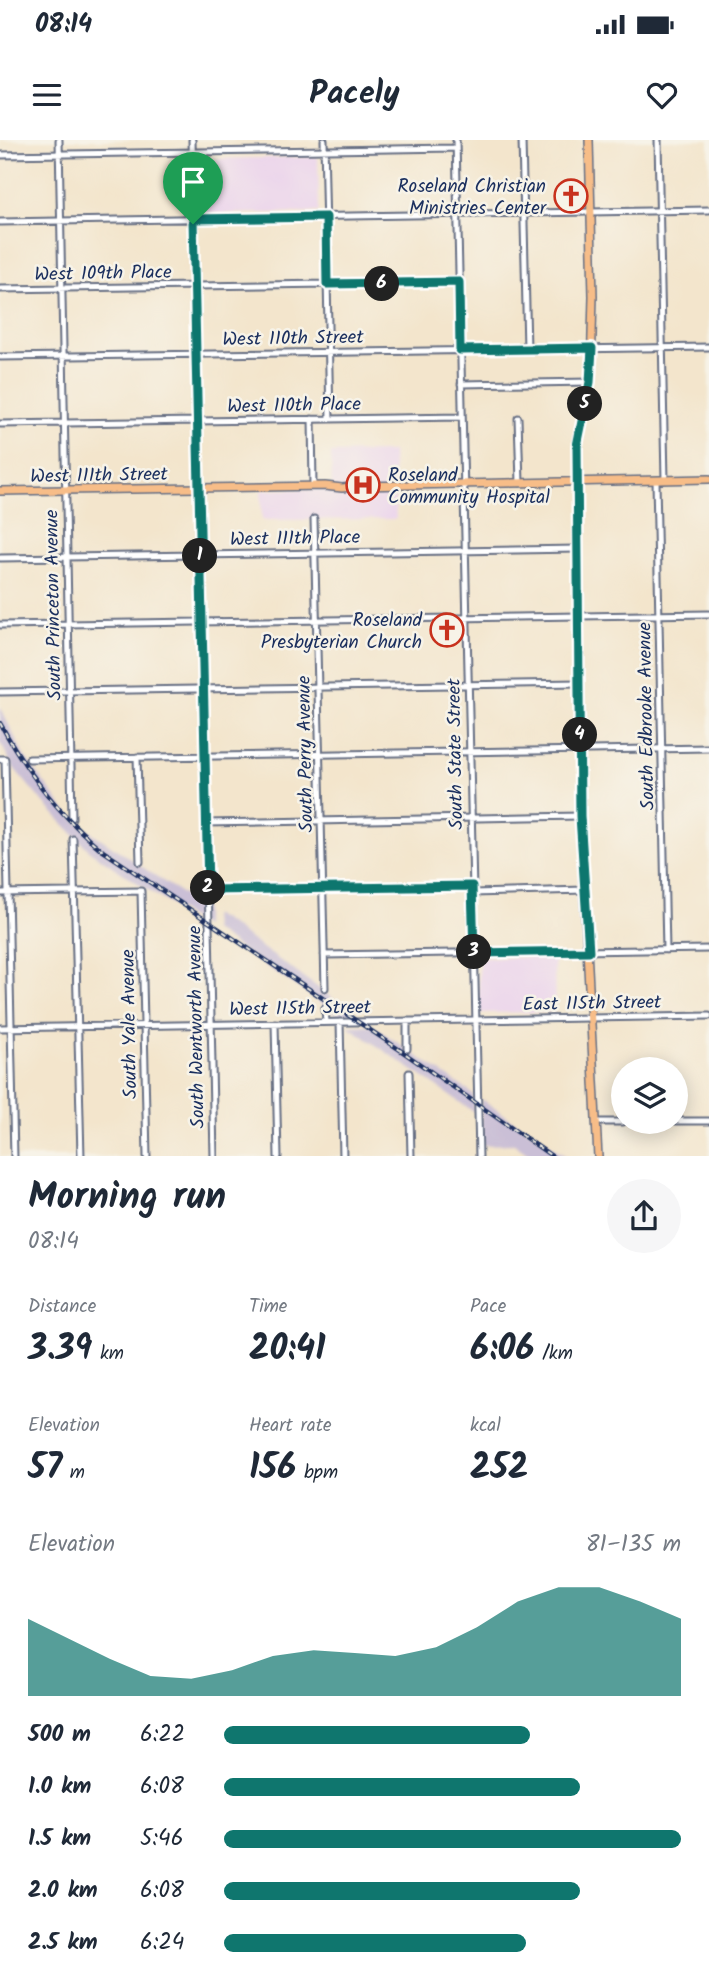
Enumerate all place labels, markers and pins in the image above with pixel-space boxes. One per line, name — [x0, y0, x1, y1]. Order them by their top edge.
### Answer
pin — [163, 152, 223, 224]
place label: Roseland Christian Ministries Center — [397, 172, 548, 224]
church icon: Roseland Christian Ministries Center — [552, 177, 590, 215]
pin: 6 — [364, 267, 400, 302]
pin: 5 — [568, 386, 602, 422]
place label: Roseland Community Hospital — [388, 461, 550, 513]
hospital icon: Roseland Community Hospital — [344, 466, 382, 504]
pin: 1 — [182, 538, 218, 574]
place label: Roseland Presbyterian Church — [261, 606, 423, 658]
church icon: Roseland Presbyterian Church — [428, 611, 466, 649]
pin: 4 — [562, 718, 598, 752]
pin: 2 — [190, 870, 226, 906]
pin: 3 — [456, 934, 491, 970]

